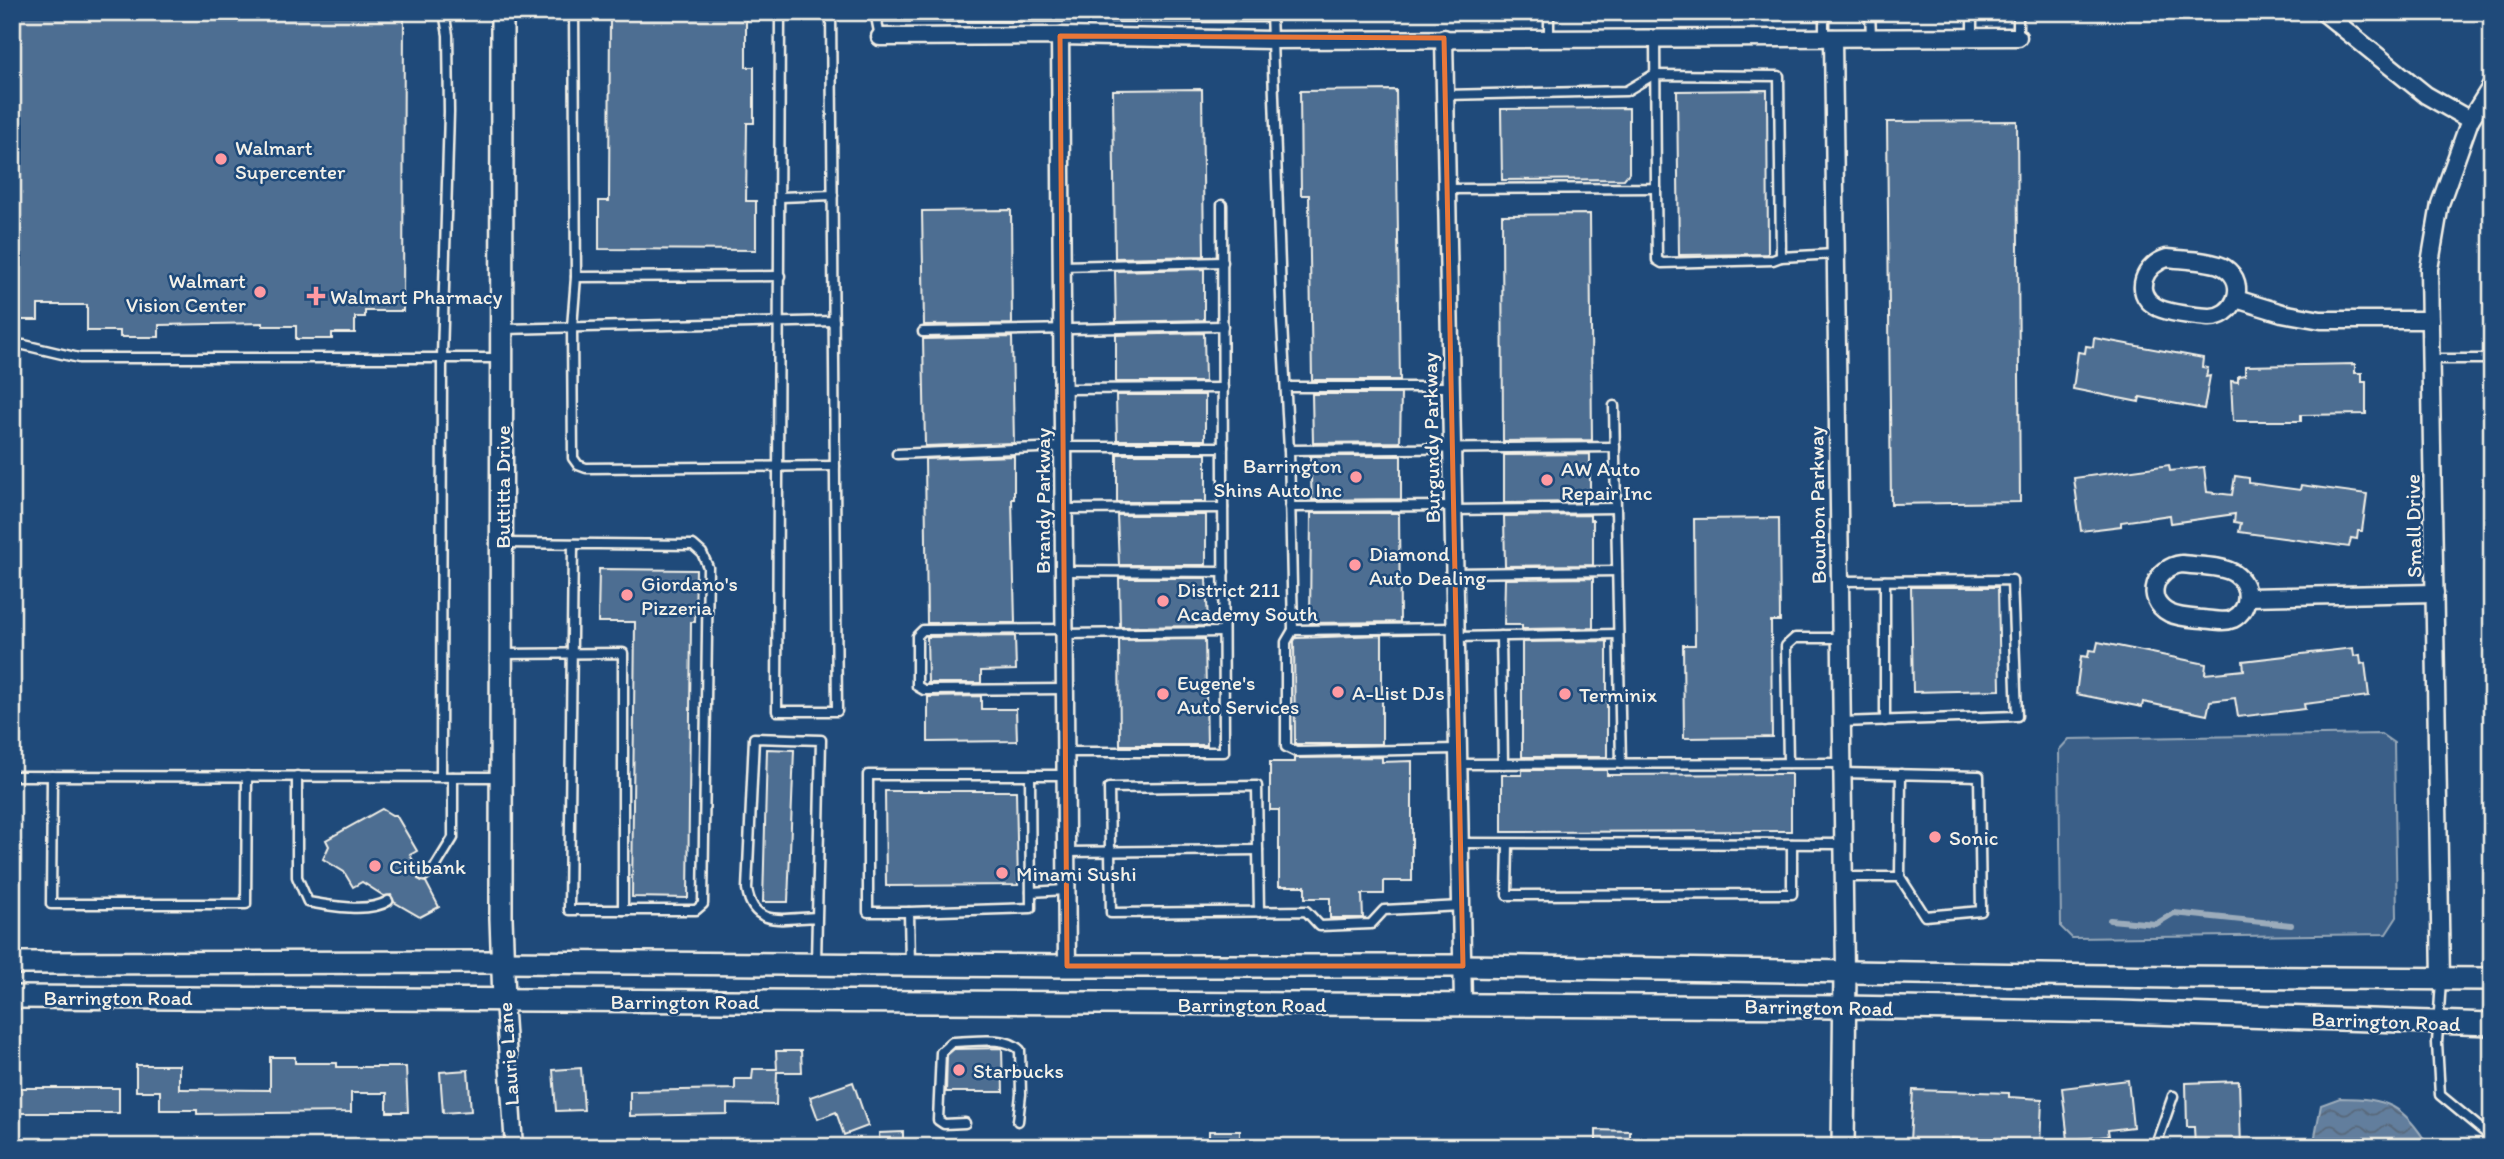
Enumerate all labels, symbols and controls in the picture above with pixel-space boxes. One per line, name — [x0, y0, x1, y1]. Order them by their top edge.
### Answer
place label: Walmart Supercenter — [235, 135, 346, 184]
marker: Walmart Supercenter — [213, 151, 229, 167]
place label: Walmart Vision Center — [126, 268, 246, 317]
marker: Walmart Vision Center — [252, 284, 268, 300]
place label: Walmart Pharmacy — [330, 284, 502, 309]
marker: Walmart Pharmacy — [308, 288, 324, 304]
street label: Burgundy Parkway — [1417, 352, 1445, 524]
street label: Buttitta Drive — [490, 425, 515, 549]
street label: Bourbon Parkway — [1803, 426, 1831, 584]
street label: Brandy Parkway — [1030, 428, 1055, 574]
place label: Barrington Shins Auto Inc — [1213, 453, 1342, 502]
place label: AW Auto Repair Inc — [1561, 456, 1653, 505]
marker: Barrington Shins Auto Inc — [1348, 469, 1364, 485]
marker: AW Auto Repair Inc — [1539, 472, 1555, 488]
street label: Small Drive — [2400, 474, 2426, 578]
place label: Diamond Auto Dealing — [1369, 541, 1486, 590]
marker: Diamond Auto Dealing — [1347, 557, 1363, 573]
place label: Giordano's Pizzeria — [641, 571, 738, 620]
place label: District 211 Academy South — [1177, 577, 1318, 626]
marker: Giordano's Pizzeria — [619, 587, 635, 603]
marker: District 211 Academy South — [1155, 593, 1171, 609]
place label: Eugene's Auto Services — [1177, 670, 1299, 719]
place label: A-List DJs — [1352, 680, 1445, 705]
place label: Terminix — [1579, 682, 1658, 707]
marker: A-List DJs — [1330, 684, 1346, 700]
marker: Eugene's Auto Services — [1155, 686, 1171, 702]
marker: Terminix — [1557, 686, 1573, 702]
place label: Sonic — [1949, 825, 1998, 850]
marker: Sonic — [1927, 829, 1943, 845]
place label: Citibank — [389, 854, 466, 879]
marker: Citibank — [367, 858, 383, 874]
place label: Minami Sushi — [1016, 861, 1137, 886]
marker: Minami Sushi — [994, 865, 1010, 881]
street label: Barrington Road — [43, 985, 193, 1010]
street label: Barrington Road — [610, 989, 760, 1014]
street label: Barrington Road — [1177, 992, 1327, 1017]
street label: Barrington Road — [1744, 993, 1894, 1021]
street label: Laurie Lane — [492, 1001, 524, 1107]
street label: Barrington Road — [2311, 1006, 2461, 1036]
place label: Starbucks — [973, 1058, 1064, 1083]
marker: Starbucks — [951, 1062, 967, 1078]

